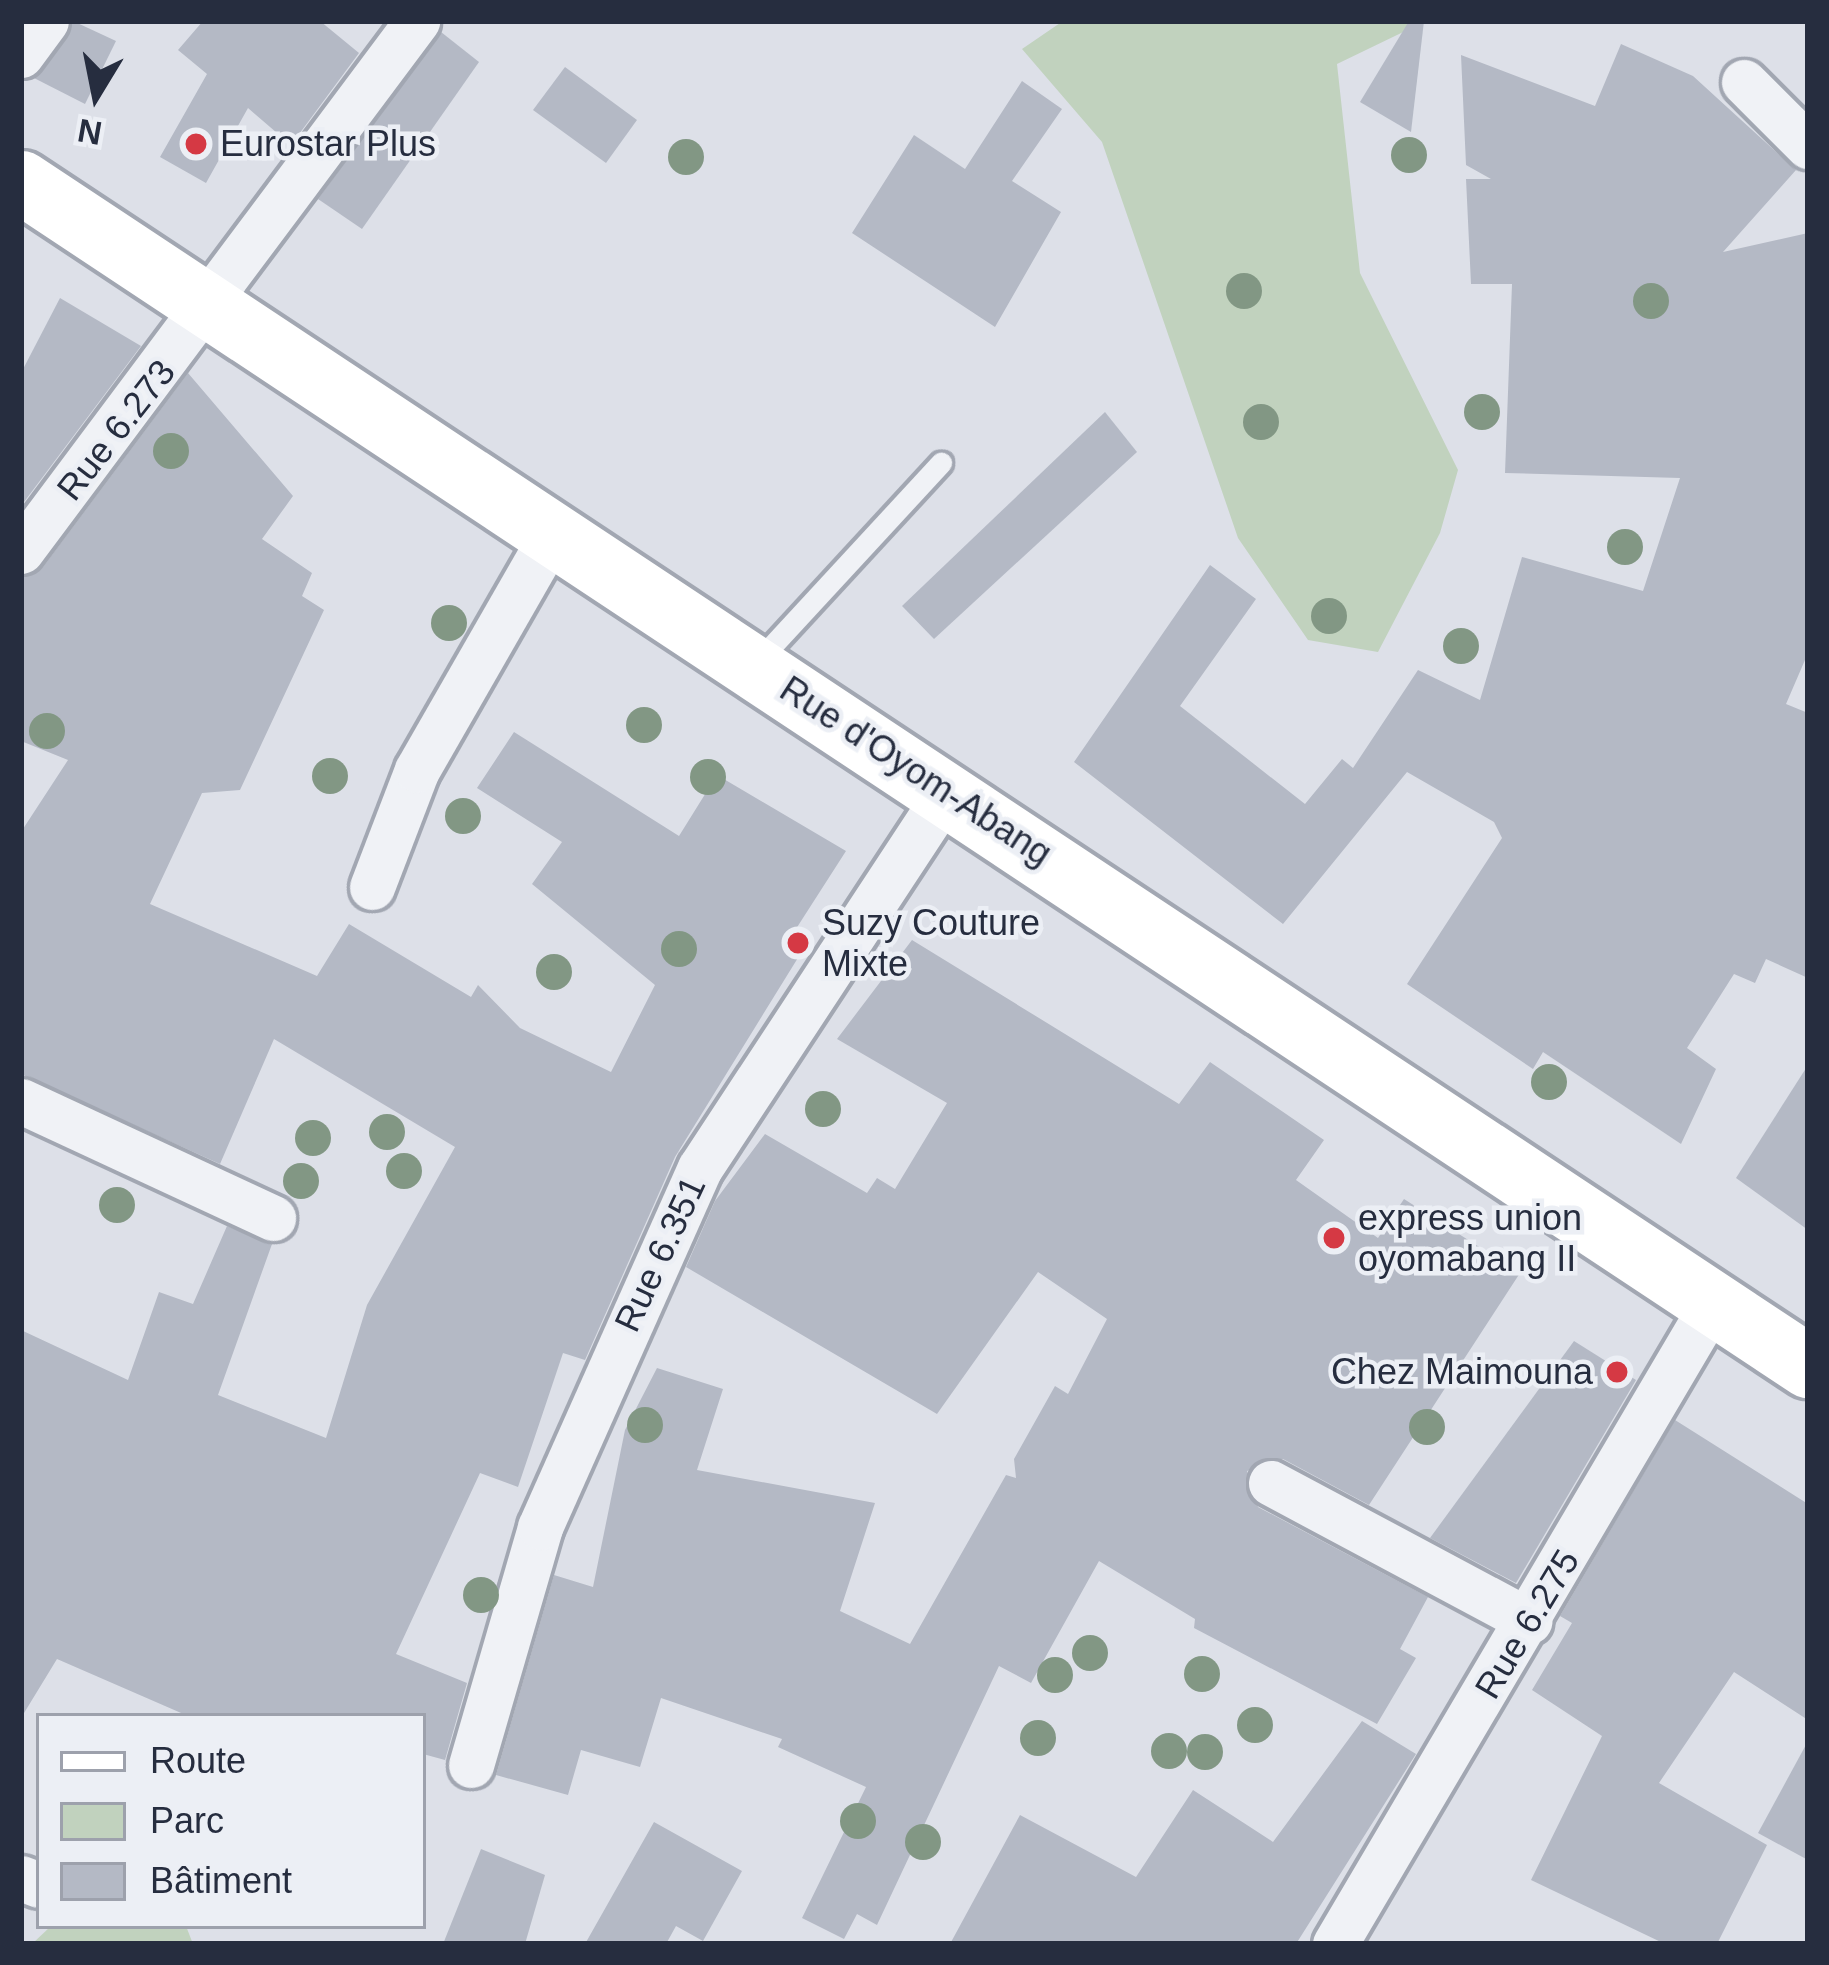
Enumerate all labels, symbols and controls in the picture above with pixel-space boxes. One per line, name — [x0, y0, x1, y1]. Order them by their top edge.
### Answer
north arrow — [36, 36, 156, 156]
text: N — [75, 112, 105, 152]
place label: Eurostar Plus — [220, 122, 436, 166]
marker: Eurostar Plus — [183, 131, 209, 157]
street label: Rue 6.273 — [48, 351, 184, 509]
street label: Rue d'Oyom-Abang — [772, 667, 1060, 875]
place label: Suzy Couture Mixte — [822, 900, 1040, 985]
marker: Suzy Couture Mixte — [785, 930, 811, 956]
street label: Rue 6.351 — [605, 1170, 715, 1338]
place label: express union oyomabang II — [1358, 1195, 1582, 1280]
marker: express union oyomabang II — [1321, 1225, 1347, 1251]
place label: Chez Maimouna — [1331, 1350, 1593, 1394]
marker: Chez Maimouna — [1604, 1359, 1630, 1385]
street label: Rue 6.275 — [1466, 1542, 1588, 1706]
legend — [36, 1713, 426, 1929]
text: Route — [150, 1740, 246, 1781]
text: Parc — [150, 1800, 224, 1841]
text: Bâtiment — [150, 1860, 292, 1901]

